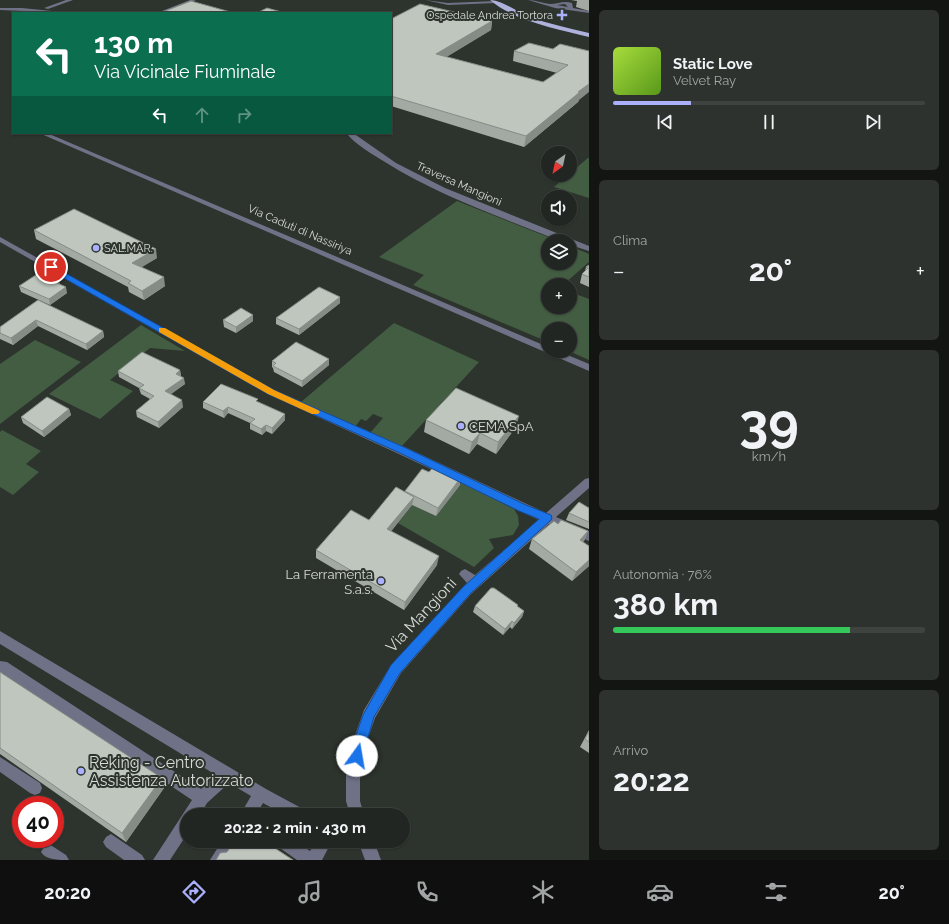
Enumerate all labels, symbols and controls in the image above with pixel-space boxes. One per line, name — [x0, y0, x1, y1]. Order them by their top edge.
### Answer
place label: Ospedale Andrea Tortora — [426, 9, 553, 22]
marker: Ospedale Andrea Tortora — [556, 9, 568, 21]
text: 130 m — [94, 27, 173, 60]
icon: left — [28, 28, 80, 80]
text: Static Love — [673, 55, 752, 73]
text: Via Vicinale Fiuminale — [94, 61, 276, 82]
text: Velvet Ray — [673, 73, 736, 88]
icon: left — [149, 104, 171, 126]
icon: ahead — [191, 104, 213, 126]
icon: right — [233, 104, 255, 126]
icon: previous — [654, 111, 676, 133]
icon: pause — [758, 111, 780, 133]
icon: next — [862, 111, 884, 133]
north arrow — [541, 146, 577, 182]
map controls — [541, 146, 577, 358]
street label: Traversa Mangioni — [414, 159, 504, 209]
button: sound — [541, 190, 577, 226]
street label: Via Caduti di Nassiriya — [246, 202, 354, 258]
text: Clima — [613, 233, 647, 248]
button: layers — [541, 234, 577, 270]
place label: SAL.MAR. — [104, 242, 153, 255]
marker: SAL.MAR. — [91, 243, 101, 253]
pin — [34, 250, 68, 284]
text: 20° — [749, 253, 792, 288]
icon: arrive — [40, 256, 62, 278]
text: − — [613, 258, 625, 284]
text: + — [916, 258, 925, 284]
button: + — [541, 278, 577, 314]
button: − — [541, 322, 577, 358]
text: 39 — [739, 392, 799, 453]
place label: CEMA SpA — [469, 419, 534, 434]
marker: CEMA SpA — [456, 421, 466, 431]
text: km/h — [752, 449, 786, 464]
place label: La Ferramenta S.a.s. — [285, 567, 373, 597]
text: Autonomia · 76% — [613, 567, 712, 582]
street label: Via Mangioni — [382, 574, 460, 656]
marker: La Ferramenta S.a.s. — [376, 576, 386, 586]
text: 380 km — [613, 587, 718, 622]
position arrow — [336, 735, 378, 777]
text: Arrivo — [613, 743, 648, 758]
place label: Reking - Centro Assistenza Autorizzato — [89, 753, 254, 790]
text: 20:22 — [613, 763, 690, 798]
marker: Reking - Centro Assistenza Autorizzato — [76, 766, 86, 776]
speed limit sign: 40 — [12, 796, 64, 848]
text: 20:22 · 2 min · 430 m — [224, 819, 366, 837]
icon: directions — [180, 878, 208, 906]
icon: music — [296, 878, 324, 906]
icon: phone — [413, 878, 441, 906]
icon: climate — [529, 878, 557, 906]
icon: car — [646, 878, 674, 906]
icon: filters — [762, 878, 790, 906]
text: 20:20 — [44, 882, 91, 903]
text: 20° — [879, 882, 905, 903]

